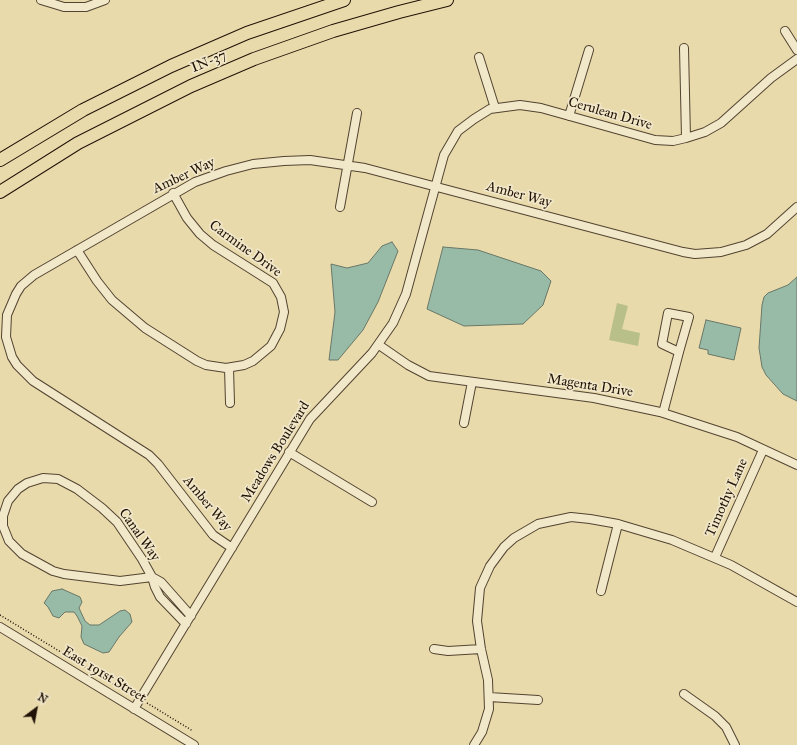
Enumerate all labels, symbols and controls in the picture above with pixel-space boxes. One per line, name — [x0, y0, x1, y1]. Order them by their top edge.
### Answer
street label: IN-37 — [189, 47, 229, 77]
street label: Cerulean Drive — [566, 94, 654, 134]
street label: Amber Way — [150, 154, 218, 198]
street label: Amber Way — [485, 178, 553, 212]
street label: Carmine Drive — [206, 217, 284, 281]
street label: Magenta Drive — [546, 371, 634, 401]
street label: Meadows Boulevard — [238, 399, 314, 505]
street label: Timothy Lane — [702, 456, 752, 540]
street label: Amber Way — [179, 473, 235, 535]
street label: Canal Way — [115, 505, 163, 565]
street label: East 191st Street — [59, 643, 149, 707]
north arrow — [16, 689, 56, 729]
text: N — [35, 690, 50, 706]

